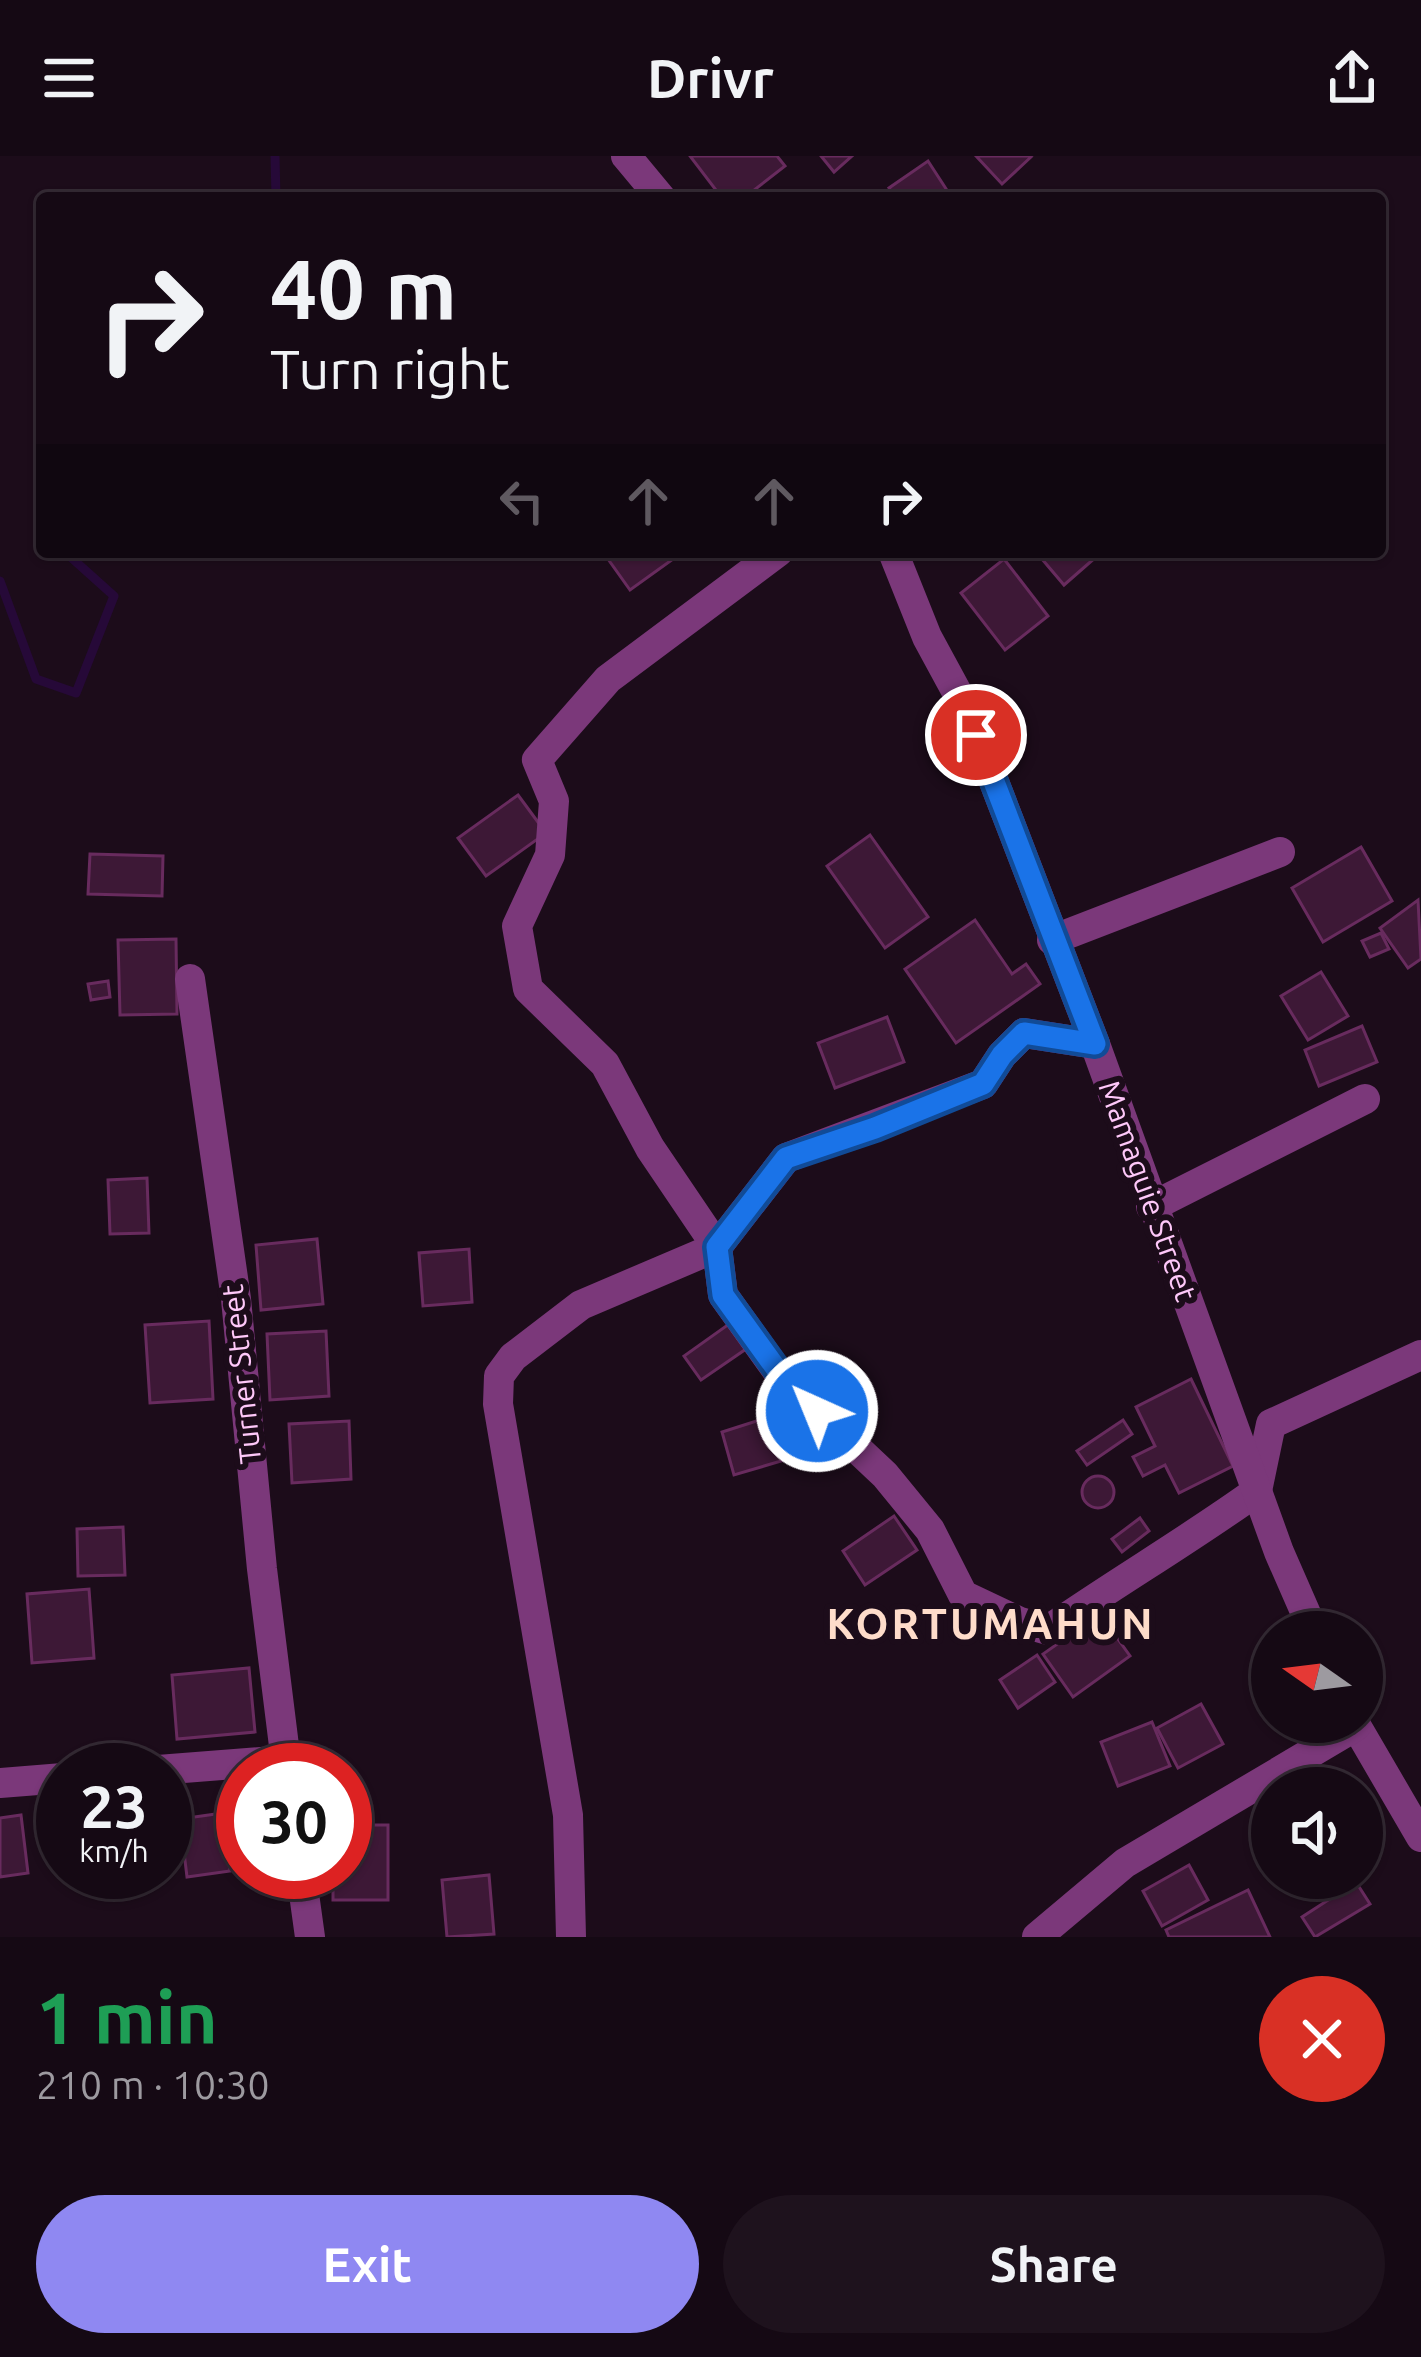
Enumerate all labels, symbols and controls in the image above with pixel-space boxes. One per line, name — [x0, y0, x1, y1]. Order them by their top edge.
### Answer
icon: menu — [36, 45, 102, 111]
icon: share — [1319, 45, 1385, 111]
text: Drivr — [647, 48, 774, 108]
icon: right — [72, 240, 228, 396]
text: 40 m — [270, 241, 457, 335]
text: Turn right — [270, 339, 510, 399]
icon: left — [489, 468, 555, 534]
icon: ahead — [615, 468, 681, 534]
icon: ahead — [741, 468, 807, 534]
icon: right — [867, 468, 933, 534]
pin — [925, 684, 1027, 786]
icon: arrive — [943, 702, 1009, 768]
street label: Mamaguie Street — [1092, 1076, 1204, 1306]
street label: Turner Street — [215, 1283, 267, 1465]
position arrow — [754, 1348, 880, 1474]
district label: KORTUMAHUN — [827, 1600, 1155, 1647]
north arrow — [1251, 1611, 1383, 1743]
map controls — [1251, 1611, 1383, 1899]
speed limit sign: 30 — [216, 1743, 372, 1899]
button: sound — [1251, 1767, 1383, 1899]
text: 23 — [80, 1772, 148, 1839]
text: km/h — [79, 1834, 149, 1868]
button: close — [1259, 1976, 1385, 2102]
text: 1 min — [36, 1977, 218, 2058]
text: 210 m · 10:30 — [36, 2063, 270, 2106]
button: Exit — [36, 2195, 699, 2333]
button: Share — [723, 2195, 1385, 2333]

